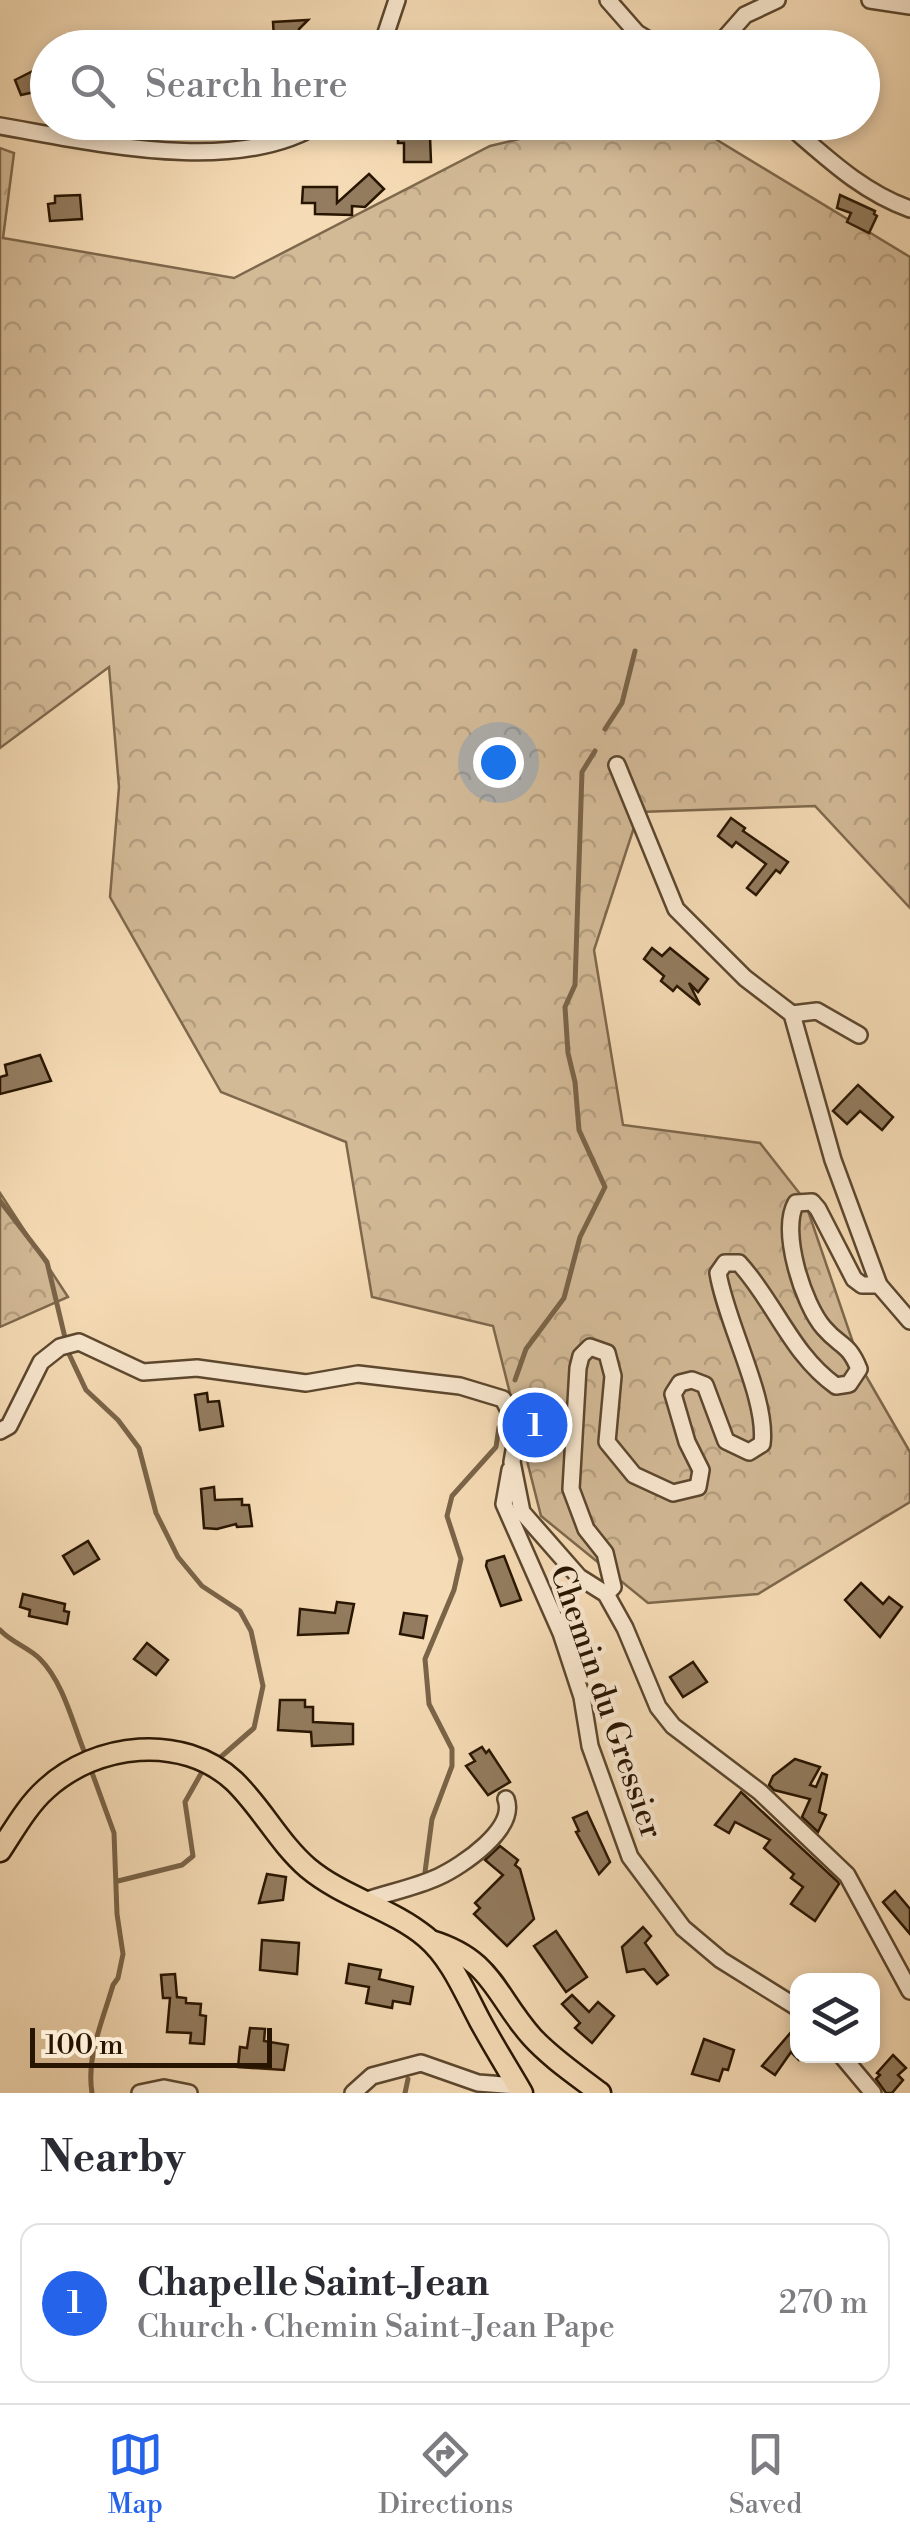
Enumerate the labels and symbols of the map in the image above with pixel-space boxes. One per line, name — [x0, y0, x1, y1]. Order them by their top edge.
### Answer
your location — [473, 737, 524, 788]
pin: 1 — [502, 1388, 568, 1462]
street label: Chemin du Gressier — [540, 1560, 672, 1844]
scale bar — [30, 2023, 272, 2068]

